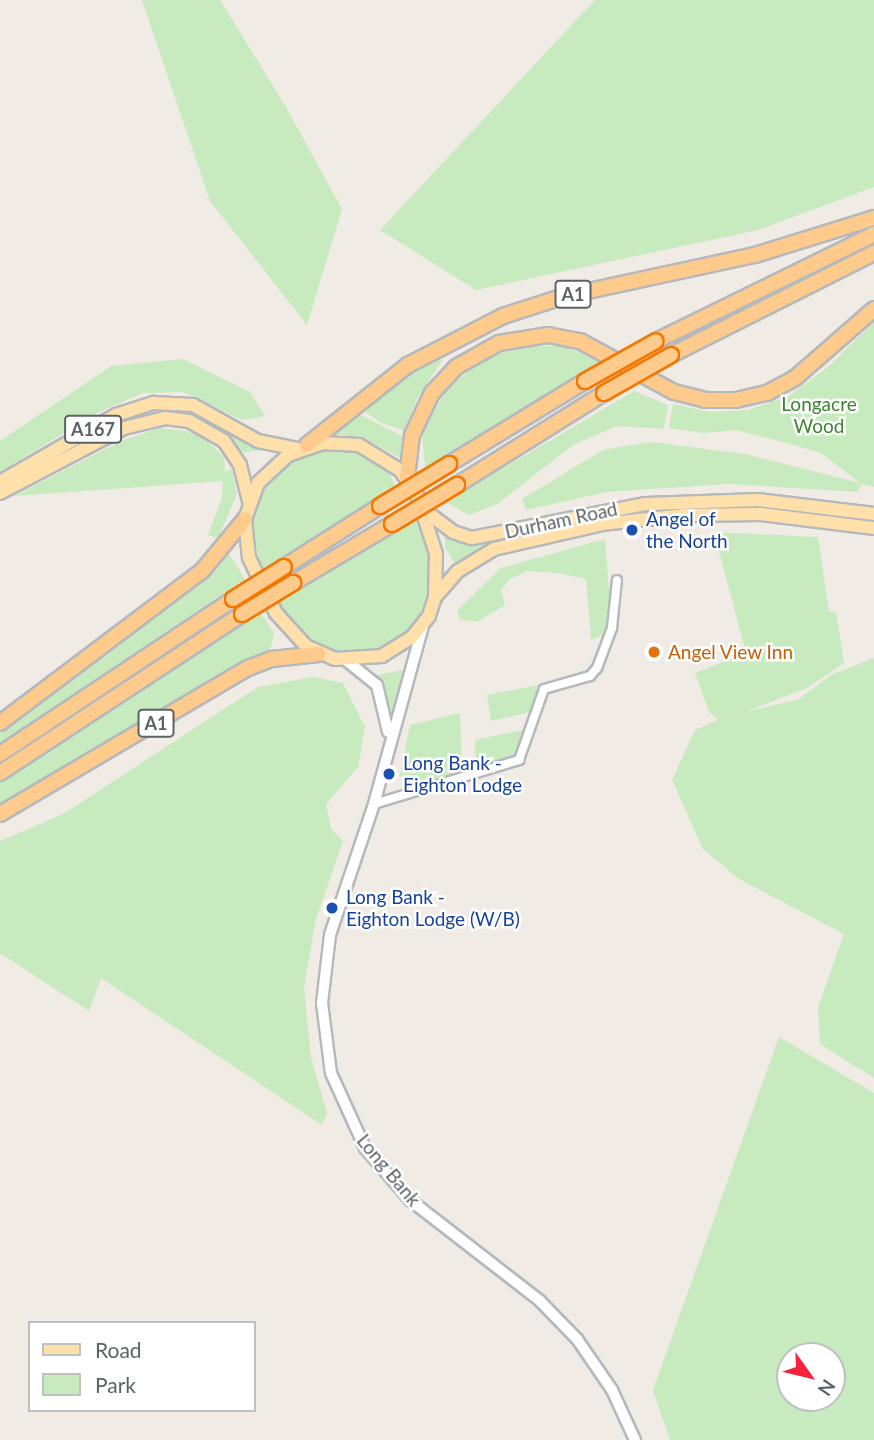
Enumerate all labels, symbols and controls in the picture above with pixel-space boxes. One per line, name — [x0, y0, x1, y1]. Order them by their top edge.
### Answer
road number: A1 — [554, 280, 592, 308]
park label: Longacre Wood — [781, 393, 857, 437]
road number: A167 — [63, 414, 123, 444]
street label: Durham Road — [503, 497, 619, 543]
place label: Angel of the North — [646, 508, 728, 552]
marker: Angel of the North — [624, 522, 640, 538]
place label: Angel View Inn — [668, 641, 794, 663]
marker: Angel View Inn — [646, 644, 662, 660]
road number: A1 — [137, 708, 175, 738]
place label: Long Bank - Eighton Lodge — [403, 752, 522, 796]
marker: Long Bank - Eighton Lodge — [381, 766, 397, 782]
place label: Long Bank - Eighton Lodge (W/B) — [346, 886, 520, 930]
marker: Long Bank - Eighton Lodge (W/B) — [324, 900, 340, 916]
street label: Long Bank — [352, 1129, 426, 1211]
legend — [28, 1321, 256, 1412]
text: Road — [95, 1337, 142, 1362]
north arrow — [776, 1342, 846, 1412]
text: Park — [95, 1372, 136, 1397]
text: N — [814, 1375, 841, 1400]

